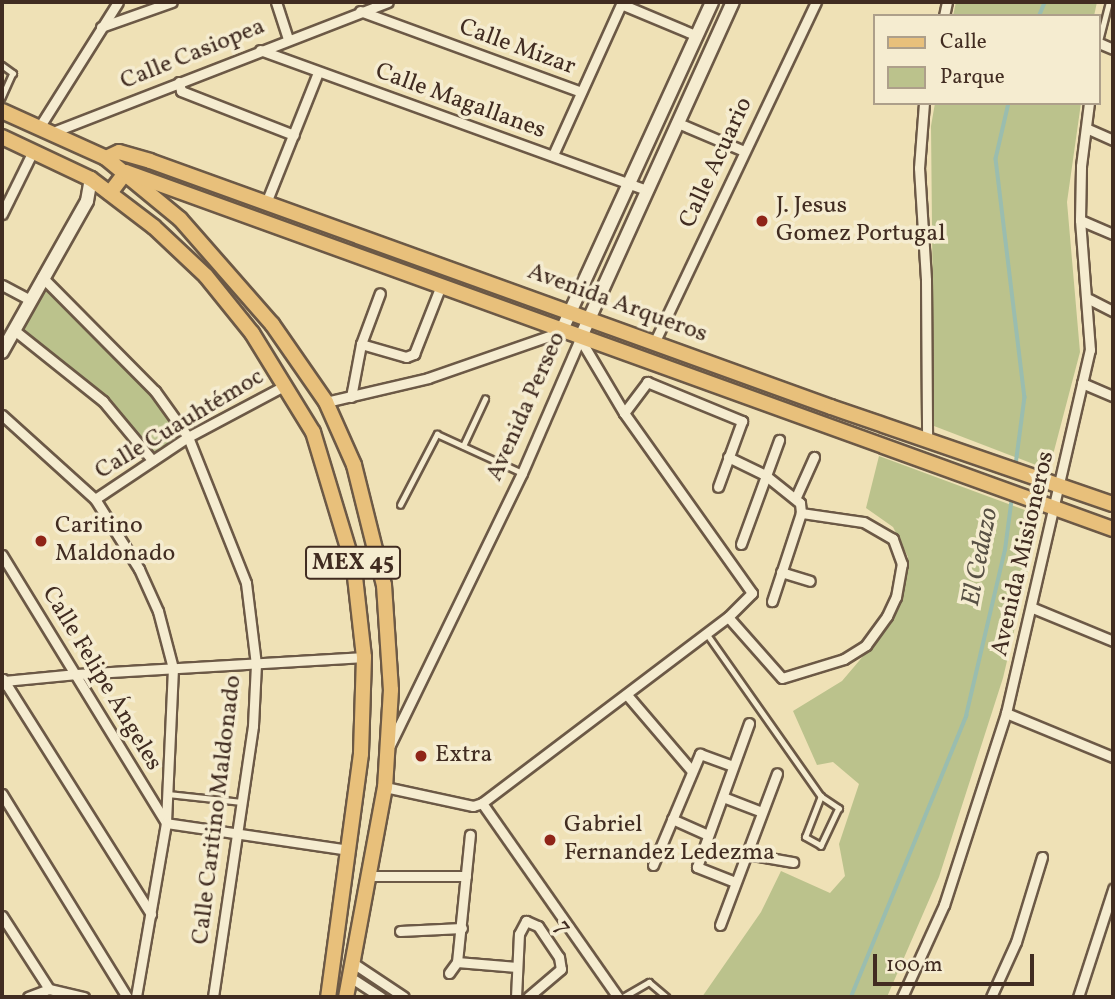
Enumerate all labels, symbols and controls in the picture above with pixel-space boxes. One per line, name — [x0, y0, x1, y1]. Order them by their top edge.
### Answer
street label: Calle Casiopea — [117, 13, 269, 97]
street label: Calle Mizar — [455, 14, 579, 82]
legend — [874, 14, 1101, 105]
text: Calle — [940, 28, 987, 57]
street label: Calle Magallanes — [371, 58, 549, 146]
text: Parque — [940, 63, 1005, 92]
street label: Calle Acuario — [674, 93, 760, 233]
place label: J. Jesus Gomez Portugal — [776, 193, 945, 249]
marker: J. Jesus Gomez Portugal — [754, 213, 770, 229]
street label: Avenida Arqueros — [523, 258, 711, 350]
street label: Avenida Perseo — [481, 328, 573, 486]
street label: Calle Cuauhtémoc — [91, 363, 269, 487]
street label: Avenida Misioneros — [986, 449, 1062, 659]
water label: El Cedazo — [956, 505, 1006, 609]
place label: Caritino Maldonado — [55, 513, 175, 569]
marker: Caritino Maldonado — [33, 533, 49, 549]
road number: MEX 45 — [304, 544, 402, 582]
street label: Calle Felipe Ángeles — [35, 582, 167, 776]
street label: Calle Caritino Maldonado — [187, 674, 249, 946]
place label: Extra — [435, 742, 492, 770]
marker: Extra — [413, 748, 429, 764]
place label: Gabriel Fernandez Ledezma — [564, 812, 775, 868]
marker: Gabriel Fernandez Ledezma — [542, 832, 558, 848]
street label: 7 — [547, 915, 577, 941]
scale bar — [877, 940, 1038, 984]
text: 100 m — [886, 951, 943, 980]

